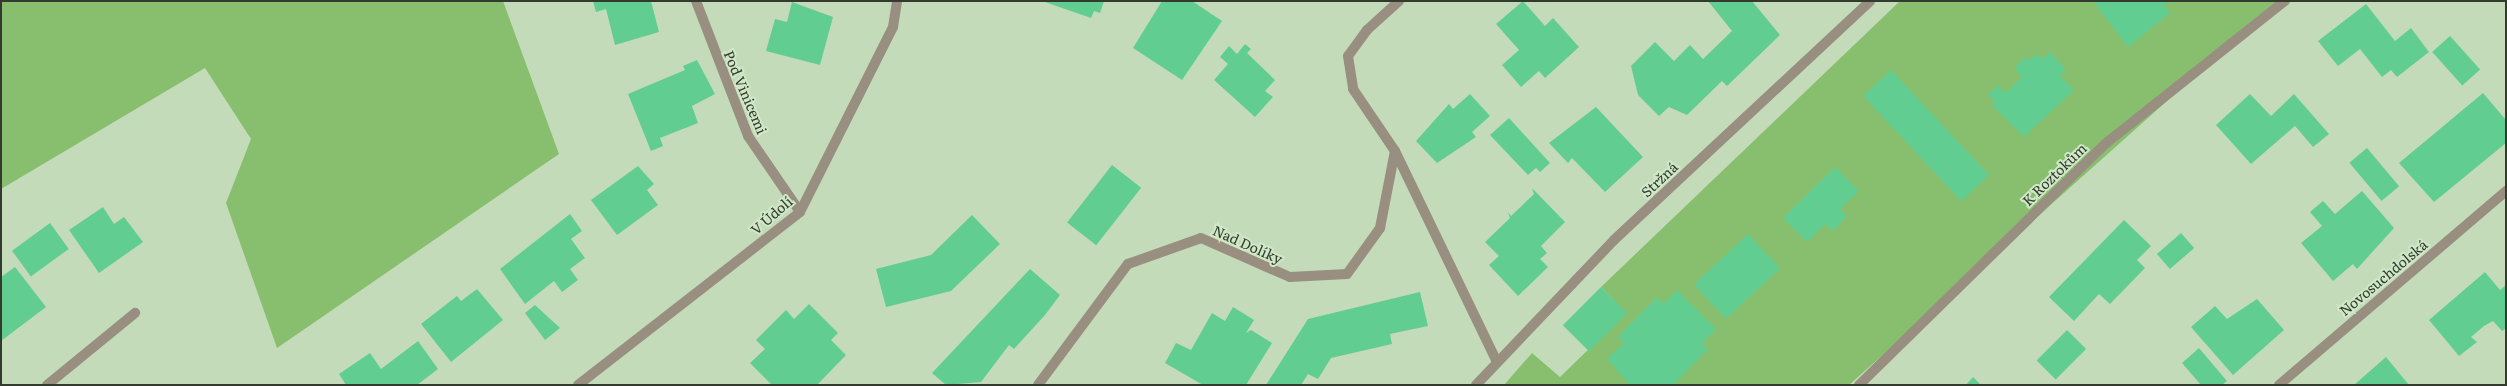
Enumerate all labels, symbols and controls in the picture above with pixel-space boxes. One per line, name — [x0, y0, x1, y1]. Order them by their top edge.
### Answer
street label: Pod Vinicemi — [721, 48, 771, 136]
street label: K Roztokům — [2019, 139, 2089, 209]
street label: Stržná — [1637, 158, 1681, 200]
street label: V Údolí — [747, 192, 795, 238]
street label: Nad Dolíky — [1211, 221, 1285, 267]
street label: Novosuchdolská — [2336, 235, 2430, 319]

